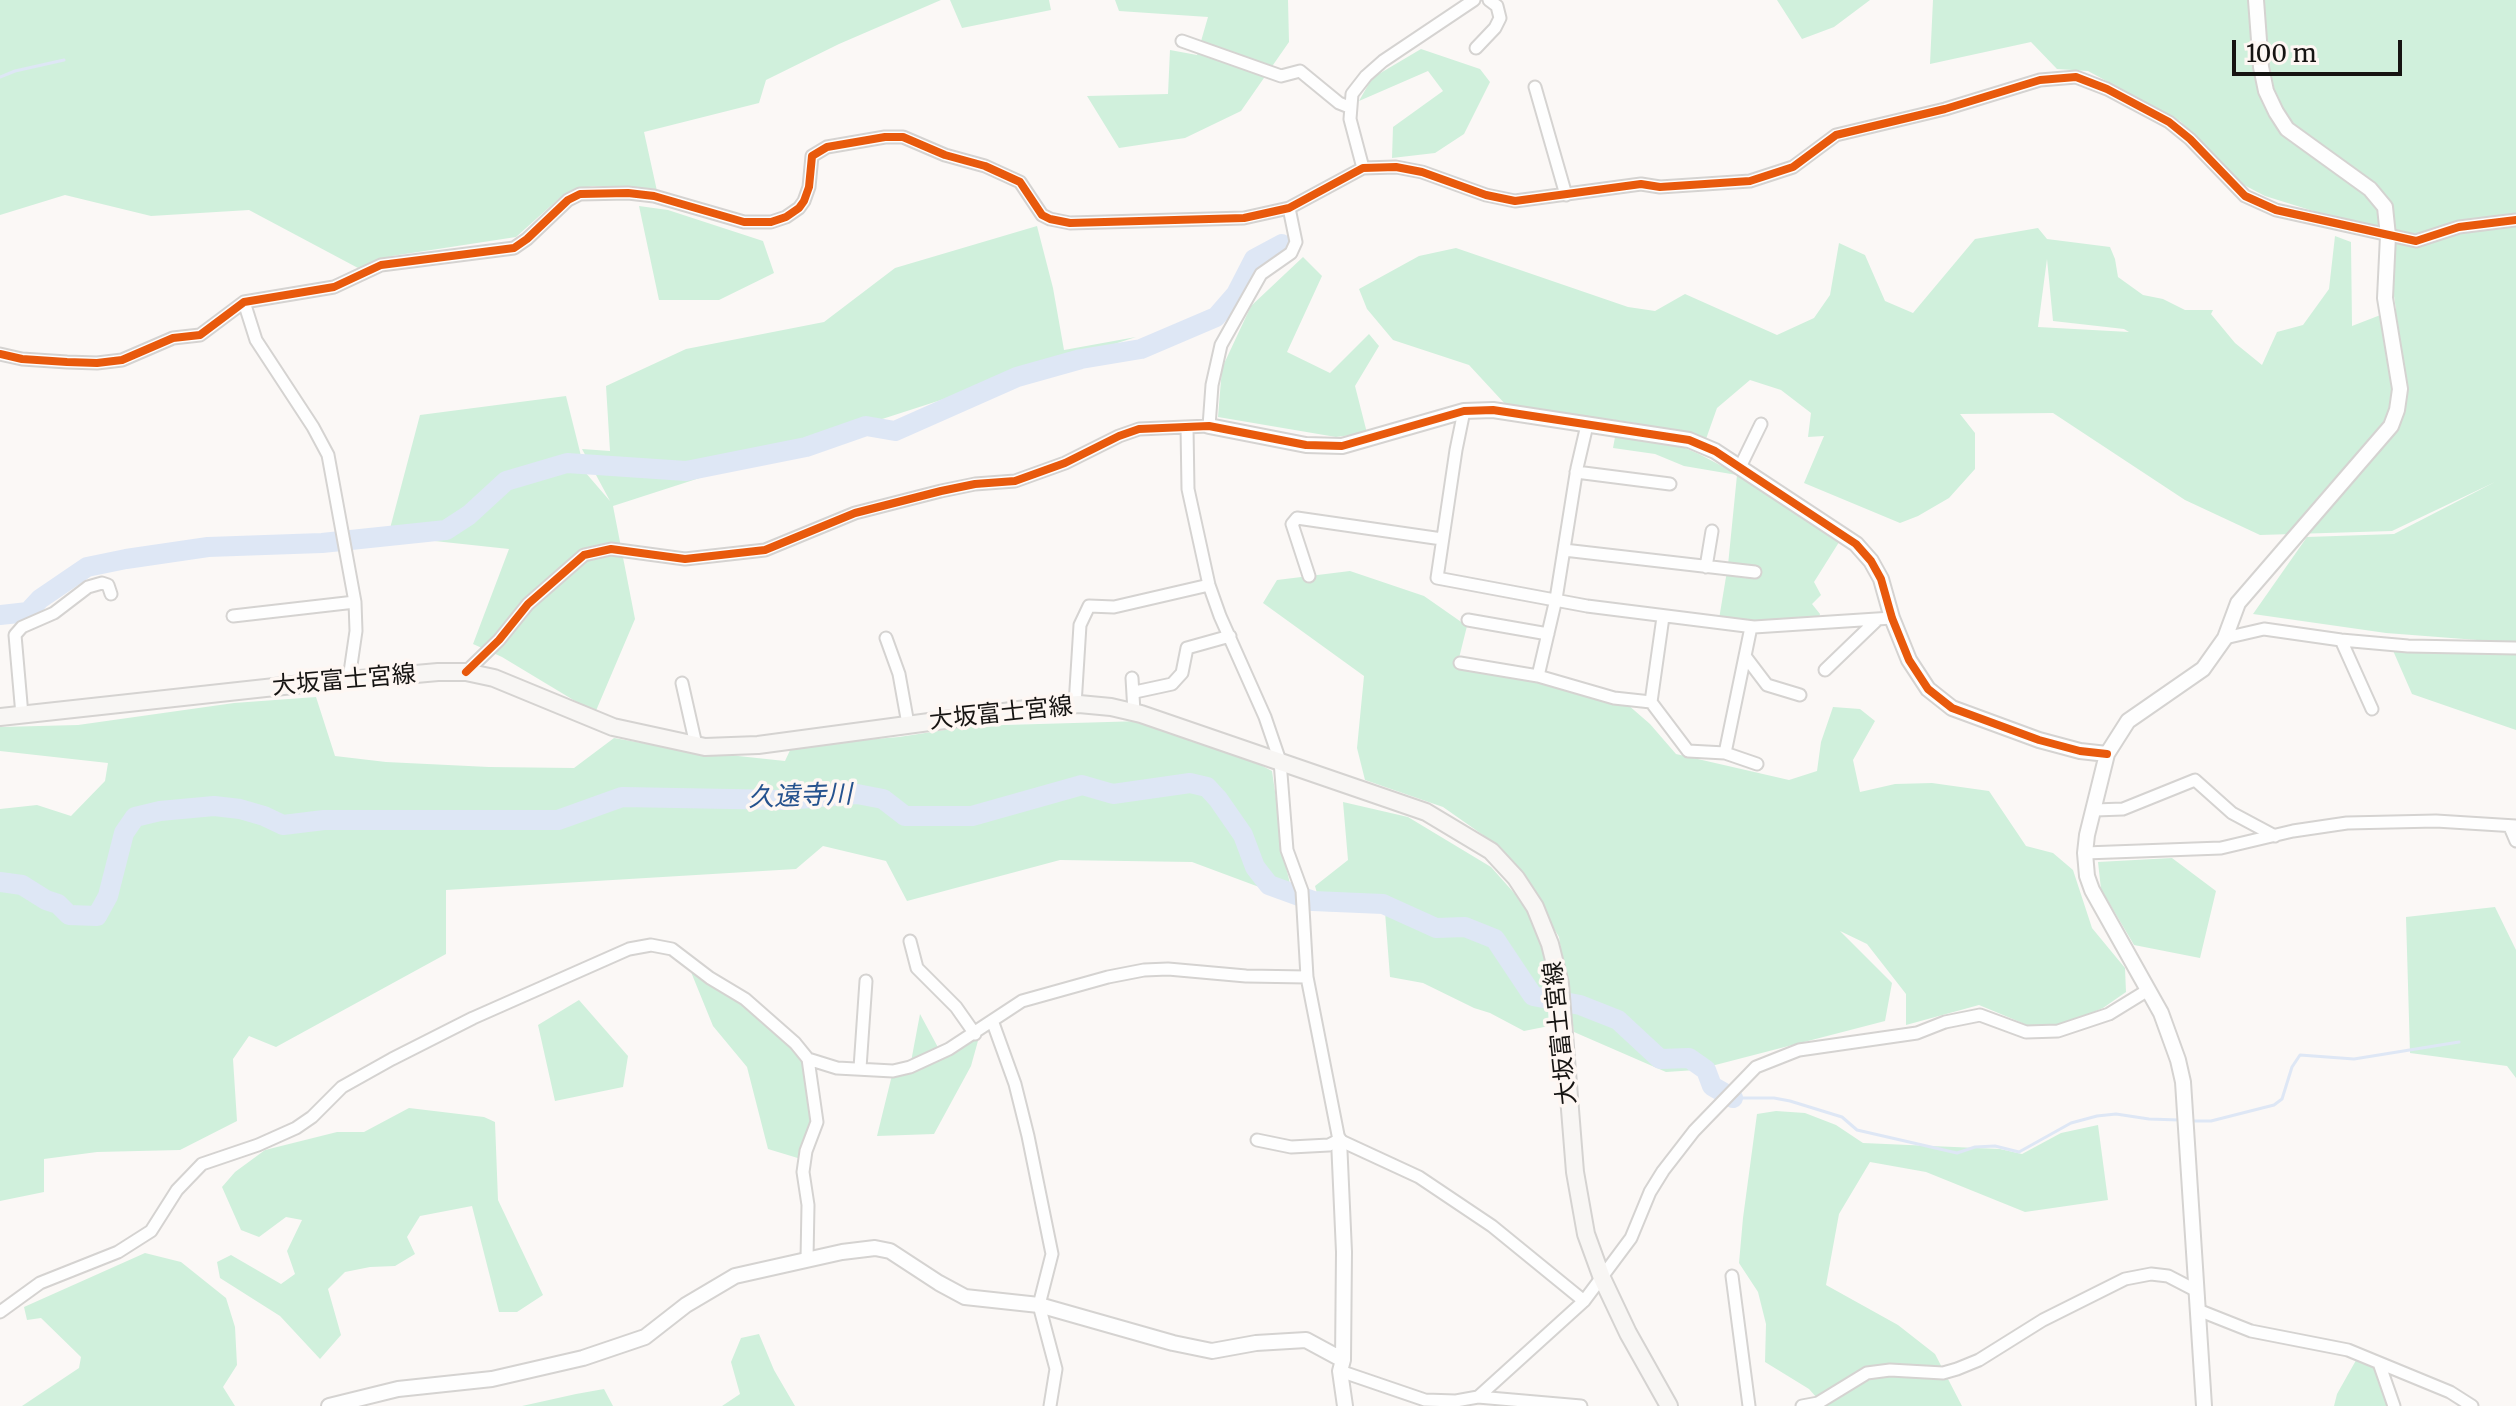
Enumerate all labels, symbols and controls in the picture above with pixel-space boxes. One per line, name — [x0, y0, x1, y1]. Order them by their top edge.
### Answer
scale bar — [2236, 24, 2406, 74]
text: 100 m — [2246, 38, 2316, 69]
street label: 大坂富士宮線 — [271, 660, 417, 702]
street label: 大坂富士宮線 — [928, 692, 1074, 736]
water label: 久遠寺川 — [747, 780, 853, 814]
street label: 大坂富士宮線 — [1539, 960, 1583, 1106]

